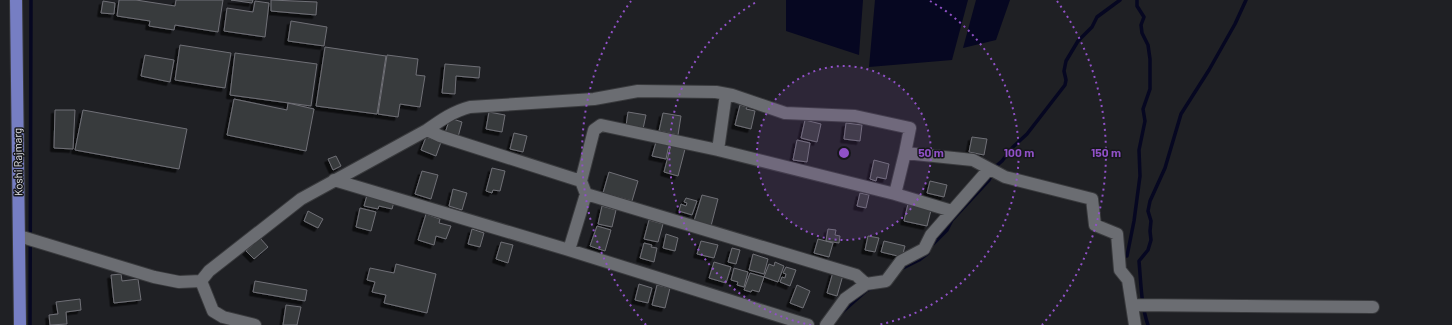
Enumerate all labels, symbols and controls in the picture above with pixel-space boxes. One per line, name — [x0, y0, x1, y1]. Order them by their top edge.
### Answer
street label: Koshi Rajmarg — [10, 128, 25, 196]
text: 50 m — [918, 145, 944, 159]
text: 100 m — [1004, 145, 1034, 159]
text: 150 m — [1091, 145, 1121, 159]
centre of rings — [837, 146, 851, 160]

